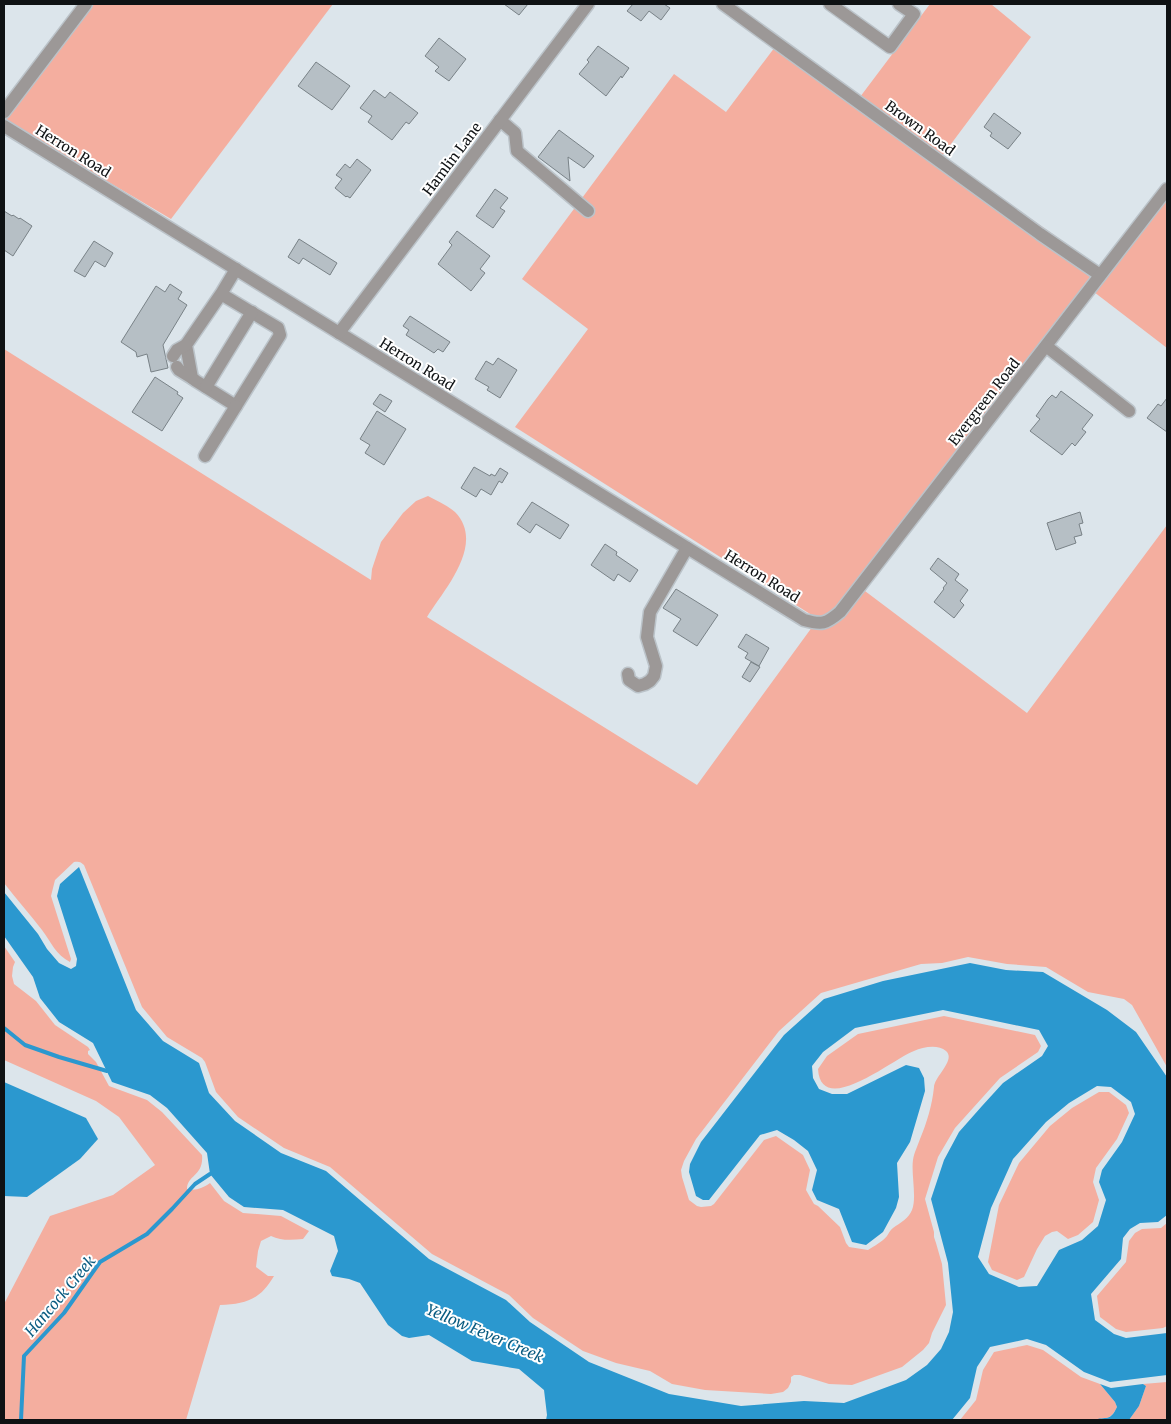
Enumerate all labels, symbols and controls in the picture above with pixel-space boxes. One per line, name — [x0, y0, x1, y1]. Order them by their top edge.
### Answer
street label: Brown Road — [882, 97, 959, 160]
street label: Hamlin Lane — [419, 119, 485, 199]
street label: Herron Road — [32, 121, 114, 182]
street label: Herron Road — [376, 334, 458, 395]
street label: Evergreen Road — [944, 354, 1024, 449]
street label: Herron Road — [721, 546, 803, 607]
water label: Hancock Creek — [20, 1251, 100, 1341]
water label: Yellow Fever Creek — [423, 1300, 547, 1367]

